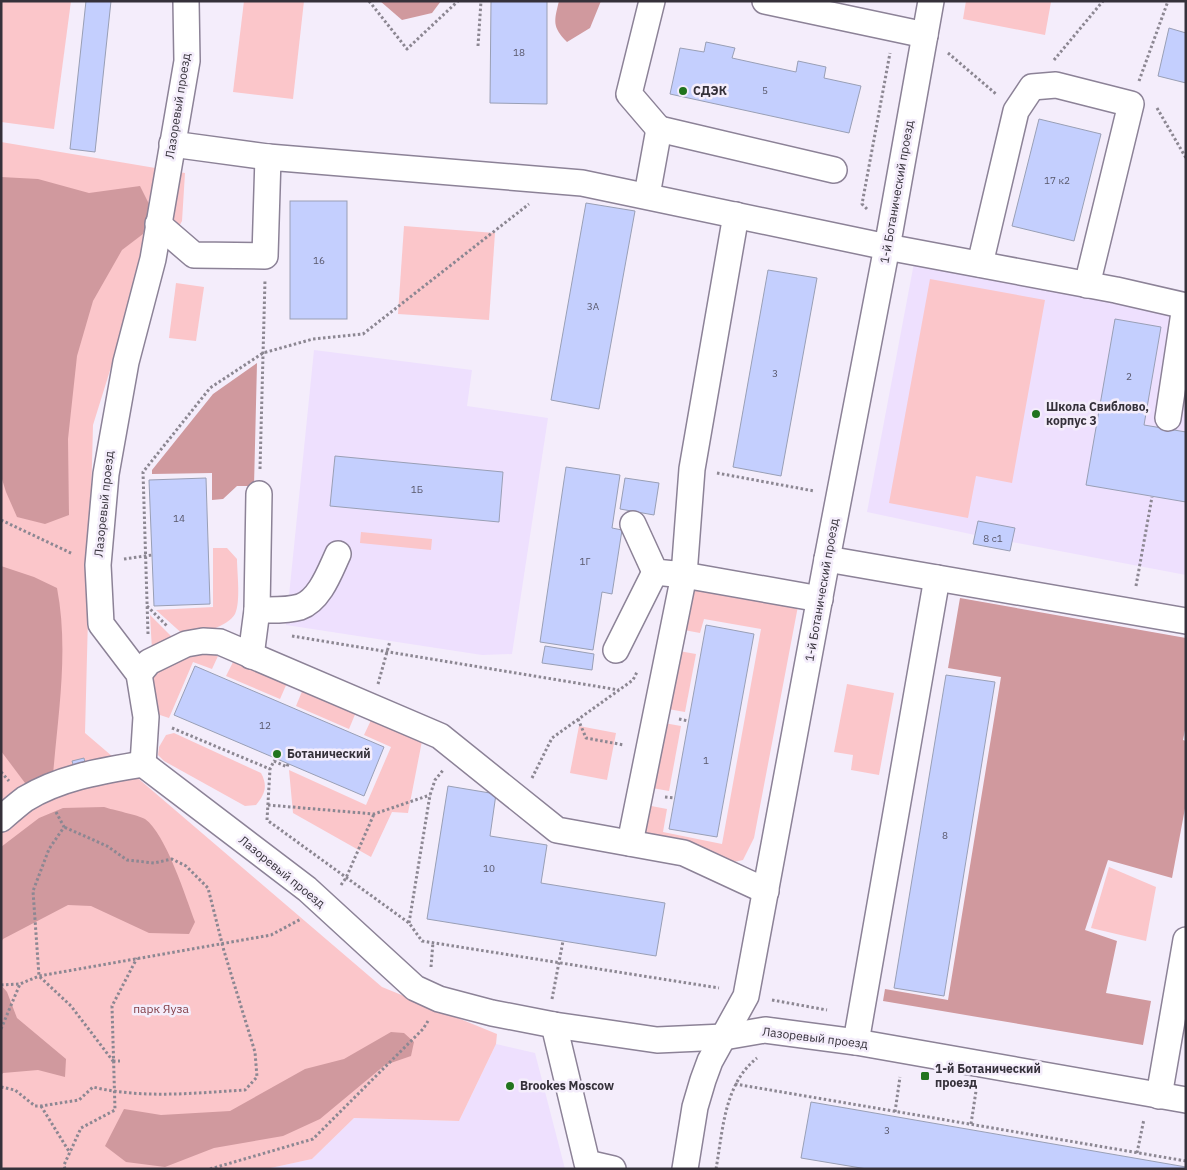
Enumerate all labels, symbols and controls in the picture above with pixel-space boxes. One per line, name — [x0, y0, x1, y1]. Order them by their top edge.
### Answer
house number: 18 — [513, 46, 525, 59]
street label: Лазоревый проезд — [162, 52, 193, 160]
place label: СДЭК — [693, 83, 727, 98]
house number: 5 — [762, 84, 768, 97]
marker: СДЭК — [677, 85, 689, 97]
street label: 1-й Ботанический проезд — [877, 119, 916, 265]
house number: 17 к2 — [1044, 174, 1070, 187]
house number: 16 — [313, 254, 325, 267]
house number: 3А — [587, 300, 600, 313]
house number: 3 — [772, 367, 778, 380]
house number: 2 — [1126, 370, 1132, 383]
place label: Школа Свиблово, корпус 3 — [1046, 399, 1149, 428]
marker: Школа Свиблово, корпус 3 — [1030, 408, 1042, 420]
street label: Лазоревый проезд — [90, 450, 117, 558]
house number: 1Б — [411, 483, 423, 496]
house number: 14 — [173, 512, 185, 525]
street label: 1-й Ботанический проезд — [802, 517, 841, 663]
house number: 8 с1 — [983, 532, 1003, 545]
house number: 1Г — [580, 555, 591, 568]
house number: 12 — [259, 719, 271, 732]
place label: Ботанический — [287, 746, 371, 761]
marker: Ботанический — [271, 748, 283, 760]
house number: 1 — [703, 754, 709, 767]
house number: 8 — [942, 829, 948, 842]
street label: Лазоревый проезд — [236, 832, 328, 911]
house number: 10 — [483, 862, 495, 875]
park label: парк Яуза — [133, 1001, 189, 1016]
street label: Лазоревый проезд — [761, 1024, 869, 1051]
place label: 1-й Ботанический проезд — [935, 1061, 1041, 1090]
marker: 1-й Ботанический проезд — [919, 1070, 931, 1082]
place label: Brookes Moscow — [520, 1078, 614, 1093]
marker: Brookes Moscow — [504, 1080, 516, 1092]
house number: 3 — [884, 1124, 890, 1137]

